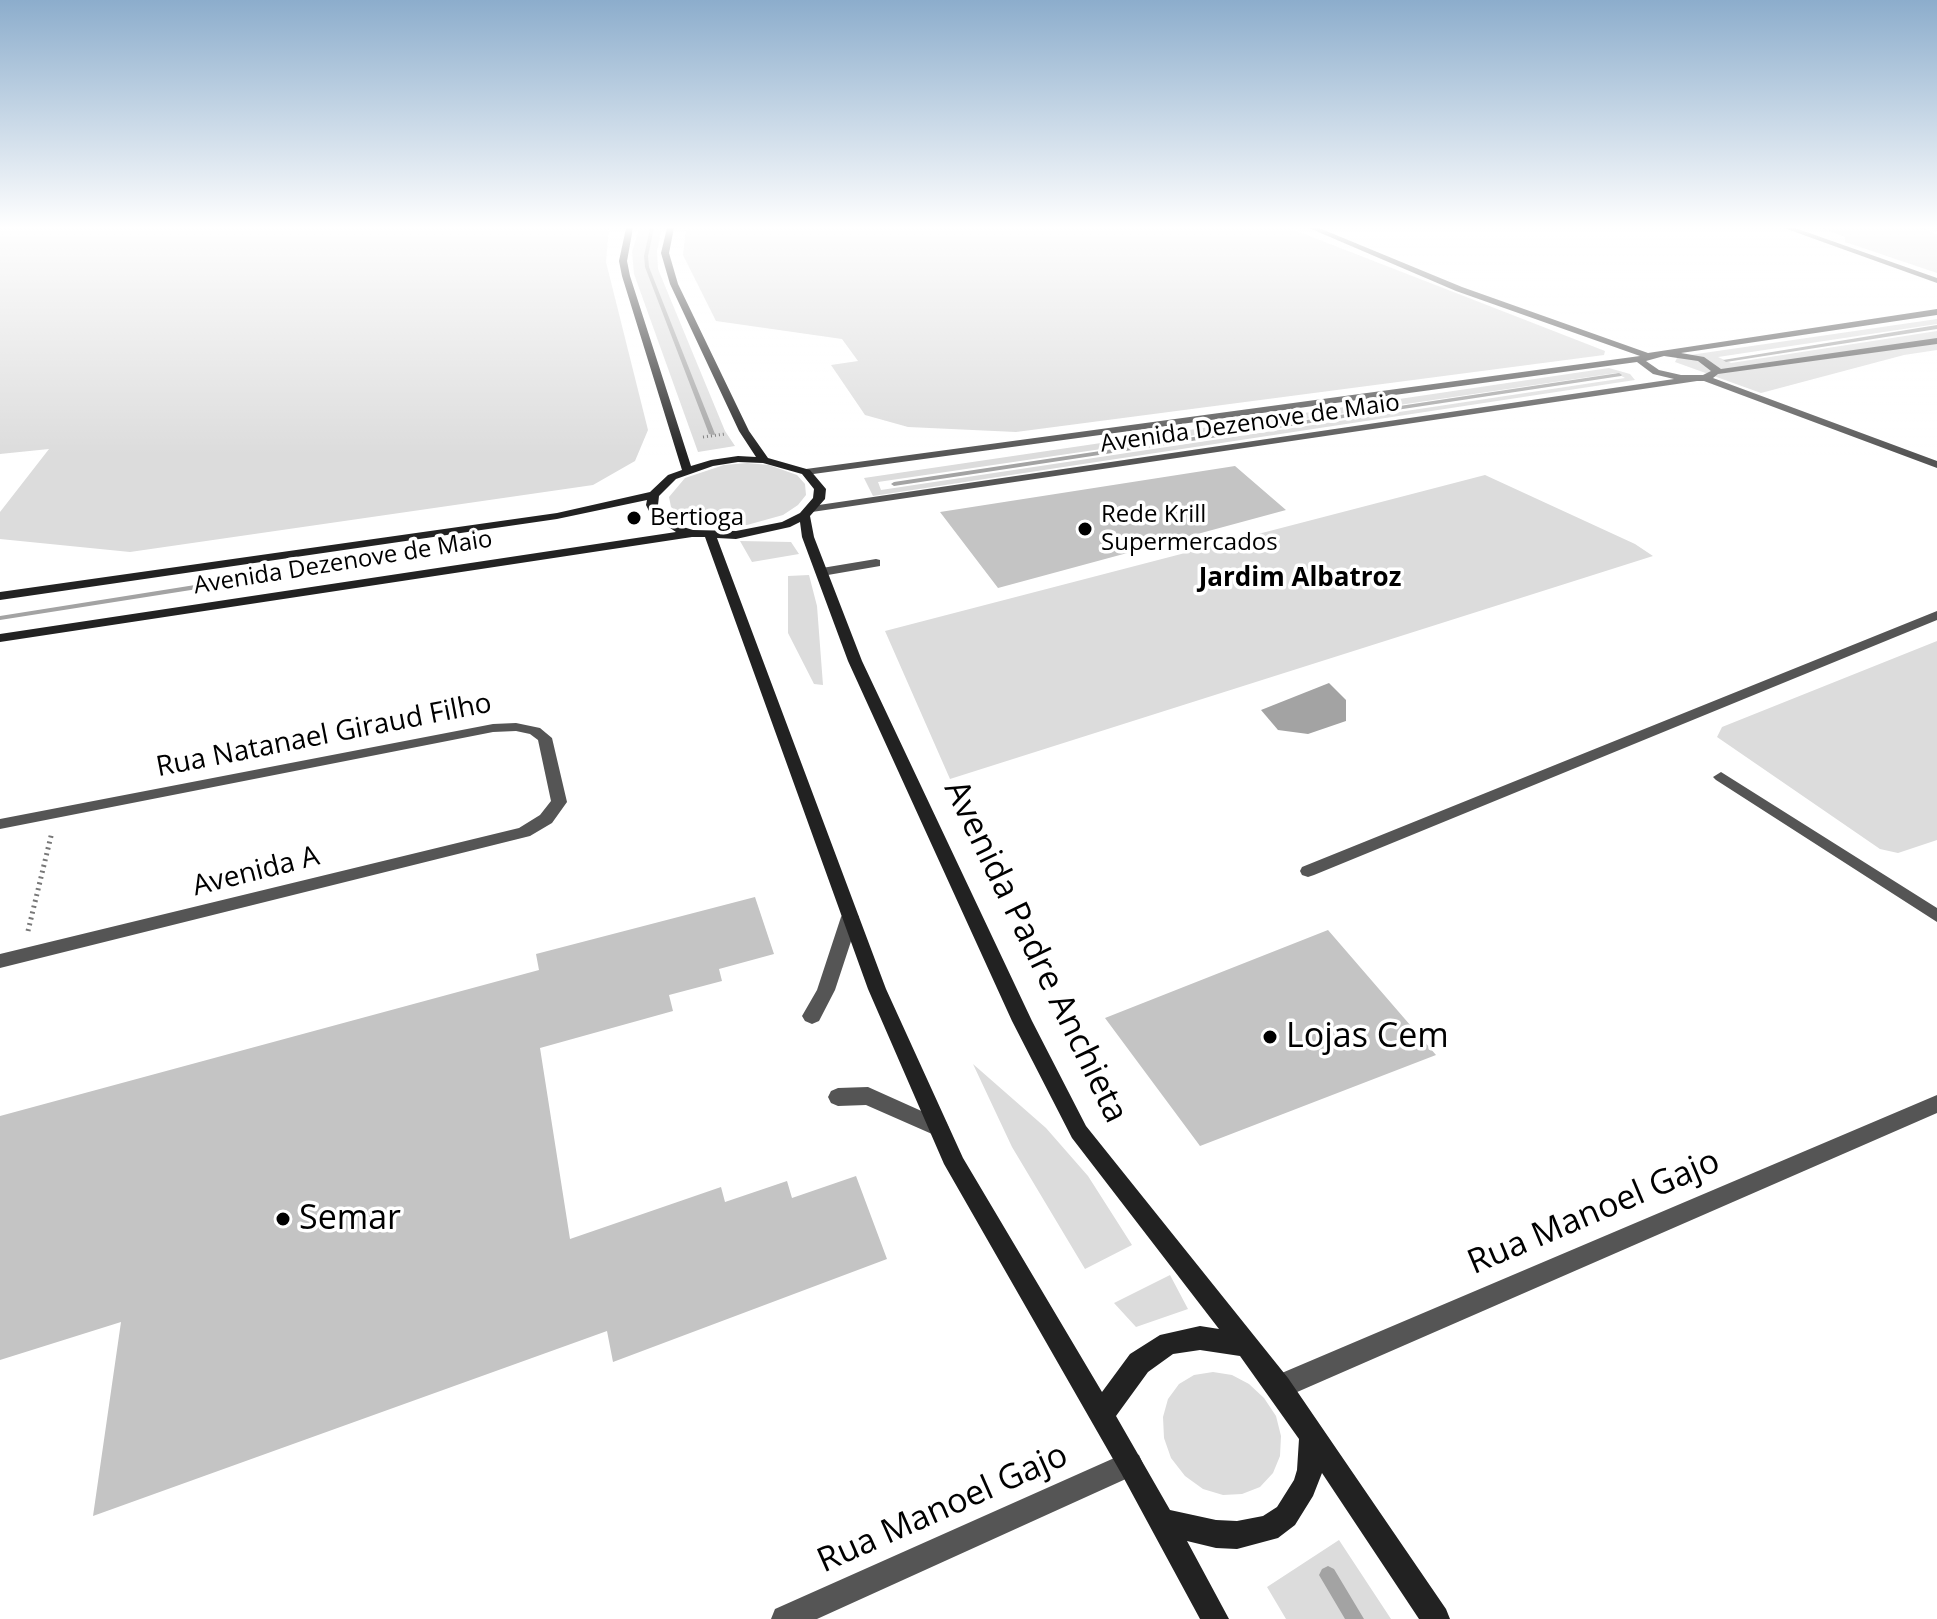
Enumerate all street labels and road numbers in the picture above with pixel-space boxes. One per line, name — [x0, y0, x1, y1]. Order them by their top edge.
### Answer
street label: Avenida Dezenove de Maio — [1098, 389, 1402, 459]
street label: Avenida Dezenove de Maio — [192, 525, 494, 601]
street label: Rua Natanael Giraud Filho — [153, 687, 495, 785]
street label: Avenida Padre Anchieta — [934, 774, 1136, 1130]
street label: Avenida A — [189, 840, 323, 904]
street label: Rua Manoel Gajo — [1462, 1142, 1726, 1284]
street label: Rua Manoel Gajo — [812, 1436, 1074, 1582]

